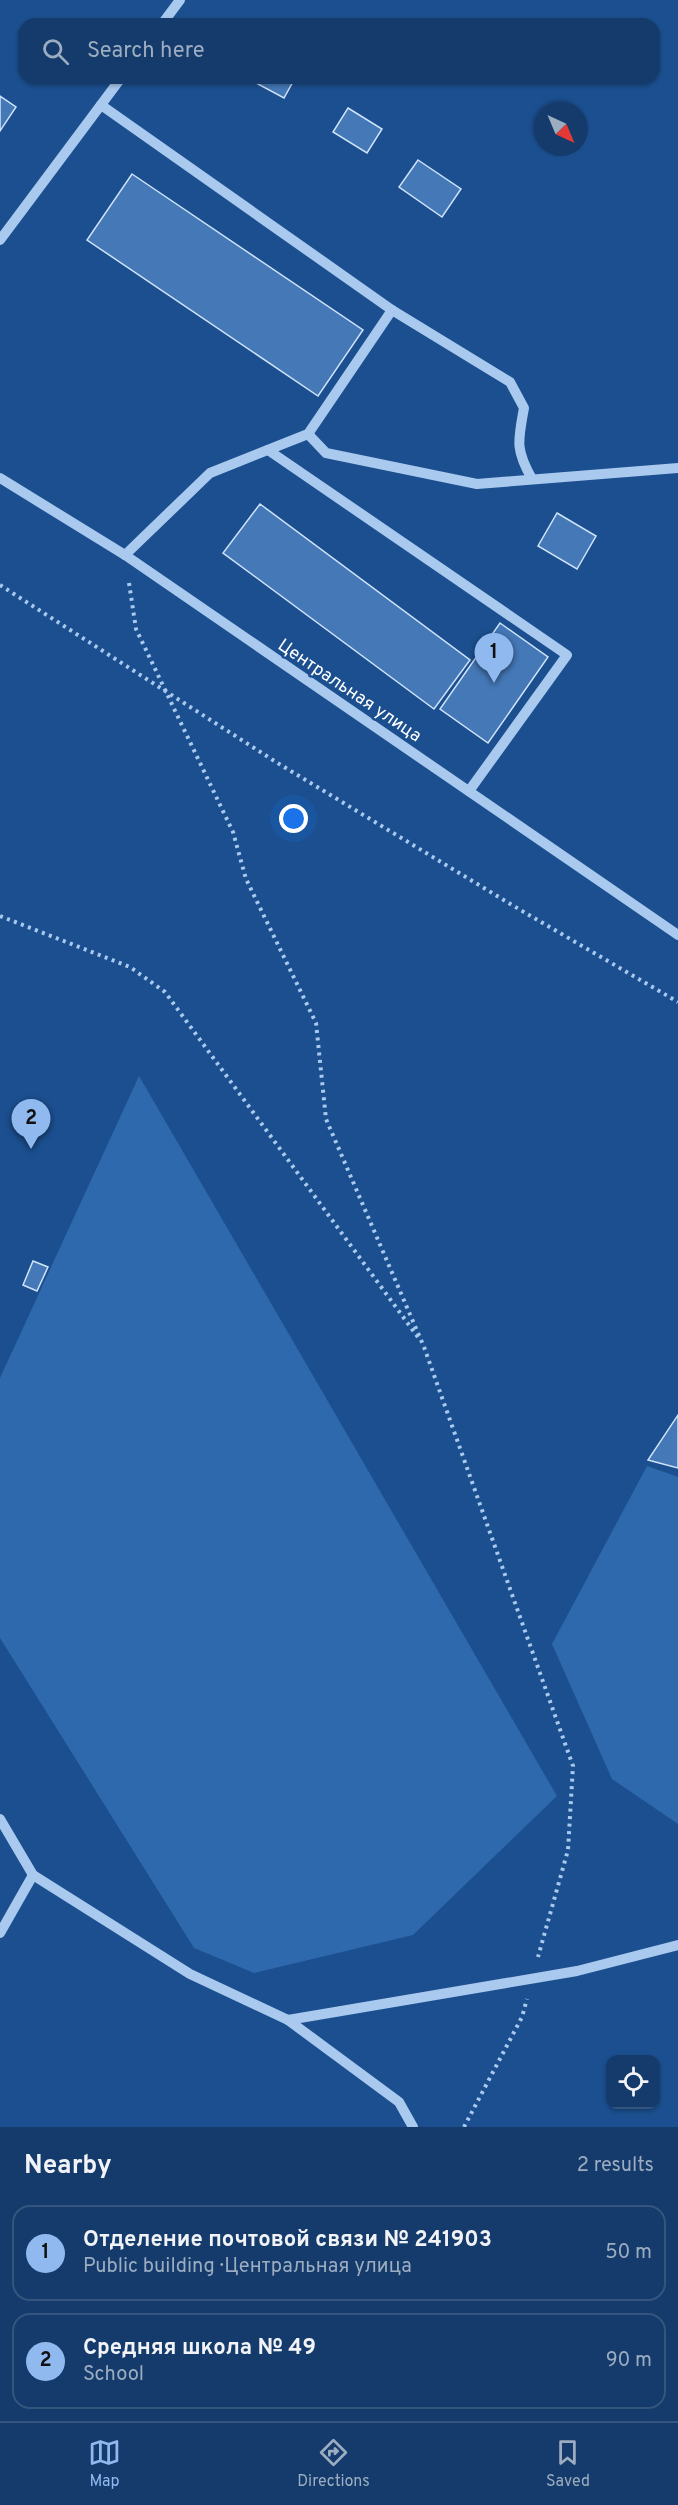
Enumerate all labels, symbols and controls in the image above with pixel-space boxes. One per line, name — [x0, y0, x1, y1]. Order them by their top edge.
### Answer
search box — [18, 18, 660, 84]
icon: search — [39, 35, 72, 68]
text: Search here — [87, 38, 205, 65]
north arrow — [534, 102, 588, 156]
pin: 1 — [474, 634, 514, 683]
street label: Центральная улица — [273, 635, 426, 748]
your location — [279, 804, 308, 833]
pin: 2 — [12, 1100, 51, 1149]
map controls — [606, 2055, 660, 2109]
button: locate — [606, 2055, 660, 2109]
text: Nearby — [24, 2150, 112, 2183]
text: 2 results — [577, 2153, 654, 2179]
text: Отделение почтовой связи № 241903 — [83, 2227, 492, 2254]
text: 1 — [42, 2240, 50, 2266]
text: 50 m — [605, 2240, 652, 2266]
text: Public building · Центральная улица — [83, 2254, 412, 2280]
text: Средняя школа № 49 — [83, 2335, 316, 2362]
text: 2 — [39, 2348, 52, 2374]
text: 90 m — [606, 2348, 652, 2374]
text: School — [83, 2362, 144, 2388]
tab: Map — [88, 2436, 121, 2492]
tab: Directions — [297, 2436, 370, 2492]
tab: Saved — [546, 2436, 590, 2492]

